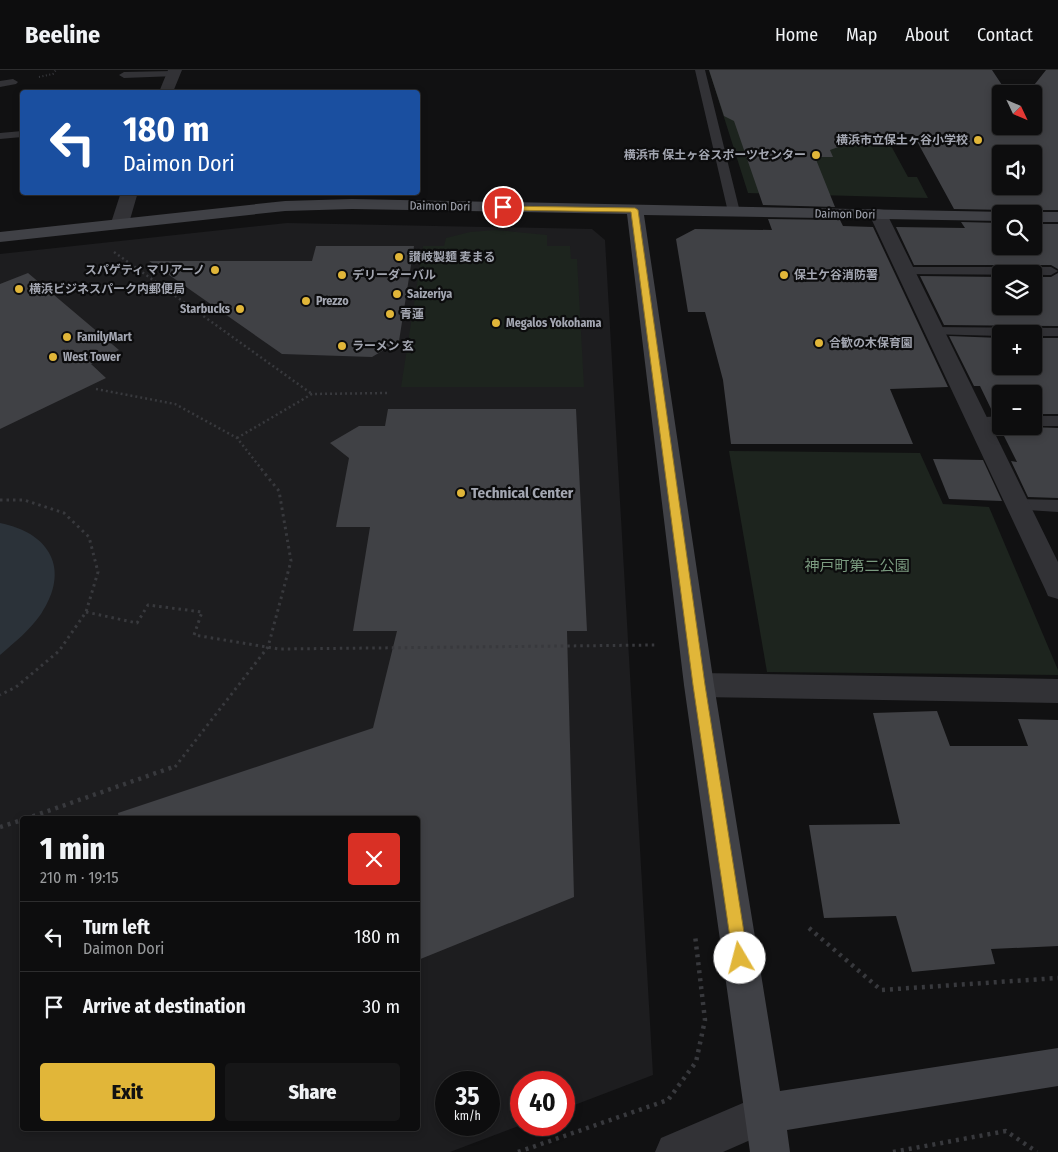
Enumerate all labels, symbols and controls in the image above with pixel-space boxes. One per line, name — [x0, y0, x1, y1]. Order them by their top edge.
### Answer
text: Beeline — [25, 21, 100, 49]
text: Home — [775, 24, 818, 46]
text: Map — [846, 24, 877, 46]
text: About — [905, 24, 949, 46]
text: Contact — [977, 24, 1033, 46]
north arrow — [992, 85, 1042, 135]
map controls — [992, 85, 1042, 435]
text: 180 m — [123, 108, 209, 150]
icon: left — [40, 110, 105, 175]
place label: 横浜市立保土ヶ谷小学校 — [836, 133, 968, 147]
marker: 横浜市立保土ヶ谷小学校 — [972, 134, 984, 146]
button: sound — [992, 145, 1042, 195]
place label: 横浜市 保土ヶ谷スポーツセンター — [624, 148, 806, 162]
marker: 横浜市 保土ヶ谷スポーツセンター — [810, 149, 822, 161]
text: Daimon Dori — [123, 150, 235, 177]
pin — [482, 186, 524, 228]
icon: arrive — [489, 193, 517, 221]
street label: Daimon Dori — [409, 198, 471, 214]
button: search — [992, 205, 1042, 255]
street label: Daimon Dori — [814, 206, 876, 222]
place label: 讃岐製麺 麦まる — [409, 250, 496, 264]
marker: 讃岐製麺 麦まる — [393, 251, 405, 263]
place label: スパゲティ マリアーノ — [85, 263, 205, 277]
marker: スパゲティ マリアーノ — [209, 264, 221, 276]
button: layers — [992, 265, 1042, 315]
place label: デリーダーバル — [352, 268, 436, 282]
place label: 保土ケ谷消防署 — [794, 268, 878, 282]
marker: デリーダーバル — [336, 269, 348, 281]
marker: 保土ケ谷消防署 — [778, 269, 790, 281]
place label: 横浜ビジネスパーク内郵便局 — [29, 282, 185, 296]
marker: 横浜ビジネスパーク内郵便局 — [13, 283, 25, 295]
place label: Saizeriya — [407, 287, 452, 301]
marker: Saizeriya — [391, 288, 403, 300]
place label: Prezzo — [316, 294, 349, 308]
marker: Prezzo — [300, 295, 312, 307]
place label: Starbucks — [180, 302, 231, 316]
marker: Starbucks — [234, 303, 246, 315]
place label: 青蓮 — [400, 307, 424, 321]
marker: 青蓮 — [384, 308, 396, 320]
place label: Megalos Yokohama — [506, 316, 602, 330]
marker: Megalos Yokohama — [490, 317, 502, 329]
button: + — [992, 325, 1042, 375]
place label: FamilyMart — [77, 330, 133, 344]
marker: FamilyMart — [61, 331, 73, 343]
place label: 合歓の木保育園 — [829, 336, 913, 350]
marker: 合歓の木保育園 — [813, 337, 825, 349]
place label: ラーメン 玄 — [352, 339, 414, 353]
marker: ラーメン 玄 — [336, 340, 348, 352]
place label: West Tower — [63, 350, 121, 364]
marker: West Tower — [47, 351, 59, 363]
button: − — [992, 385, 1042, 435]
place label: Technical Center — [471, 484, 574, 502]
marker: Technical Center — [455, 487, 467, 499]
park label: 神戸町第二公園 — [804, 557, 910, 575]
text: 1 min — [40, 831, 105, 867]
button: close — [348, 833, 400, 885]
text: 210 m · 19:15 — [40, 868, 119, 887]
text: Turn left — [83, 916, 150, 939]
icon: left — [40, 923, 68, 951]
text: 180 m — [354, 925, 400, 948]
position arrow — [713, 931, 765, 983]
text: Daimon Dori — [83, 939, 164, 958]
icon: arrive — [40, 993, 68, 1021]
text: Arrive at destination — [83, 995, 246, 1018]
text: 30 m — [362, 995, 400, 1018]
button: Exit — [40, 1063, 215, 1121]
button: Share — [225, 1063, 400, 1121]
speed limit sign: 40 — [510, 1071, 575, 1136]
text: 35 — [455, 1082, 480, 1112]
text: km/h — [454, 1109, 481, 1123]

